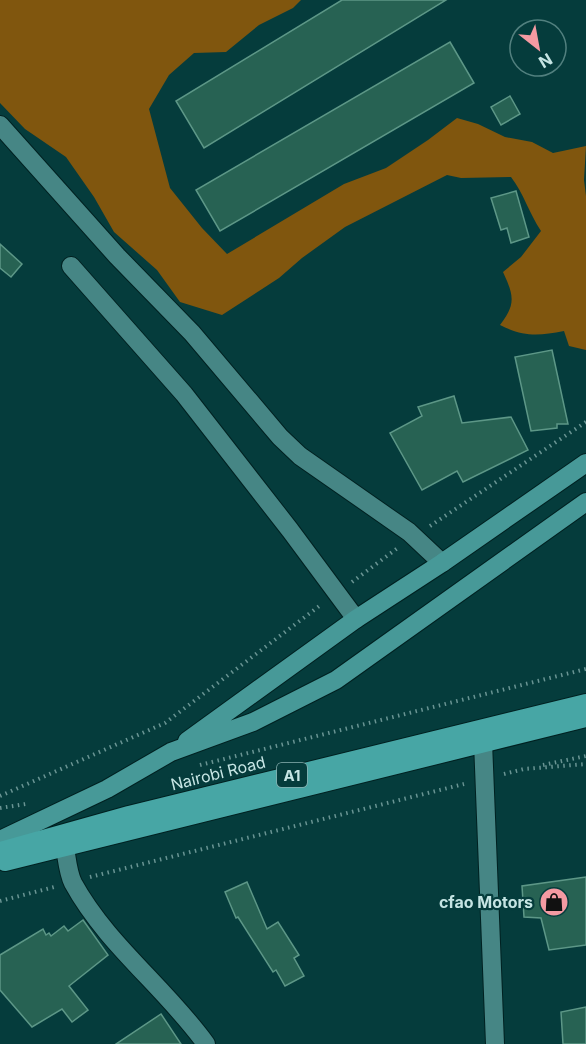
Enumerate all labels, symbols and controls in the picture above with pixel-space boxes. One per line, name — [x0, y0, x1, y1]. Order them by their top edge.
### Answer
north arrow — [508, 18, 568, 78]
text: N — [535, 49, 556, 73]
street label: Nairobi Road — [169, 752, 267, 794]
road number: A1 — [277, 763, 307, 787]
shop icon: cfao Motors — [538, 886, 570, 918]
place label: cfao Motors — [439, 892, 533, 912]

